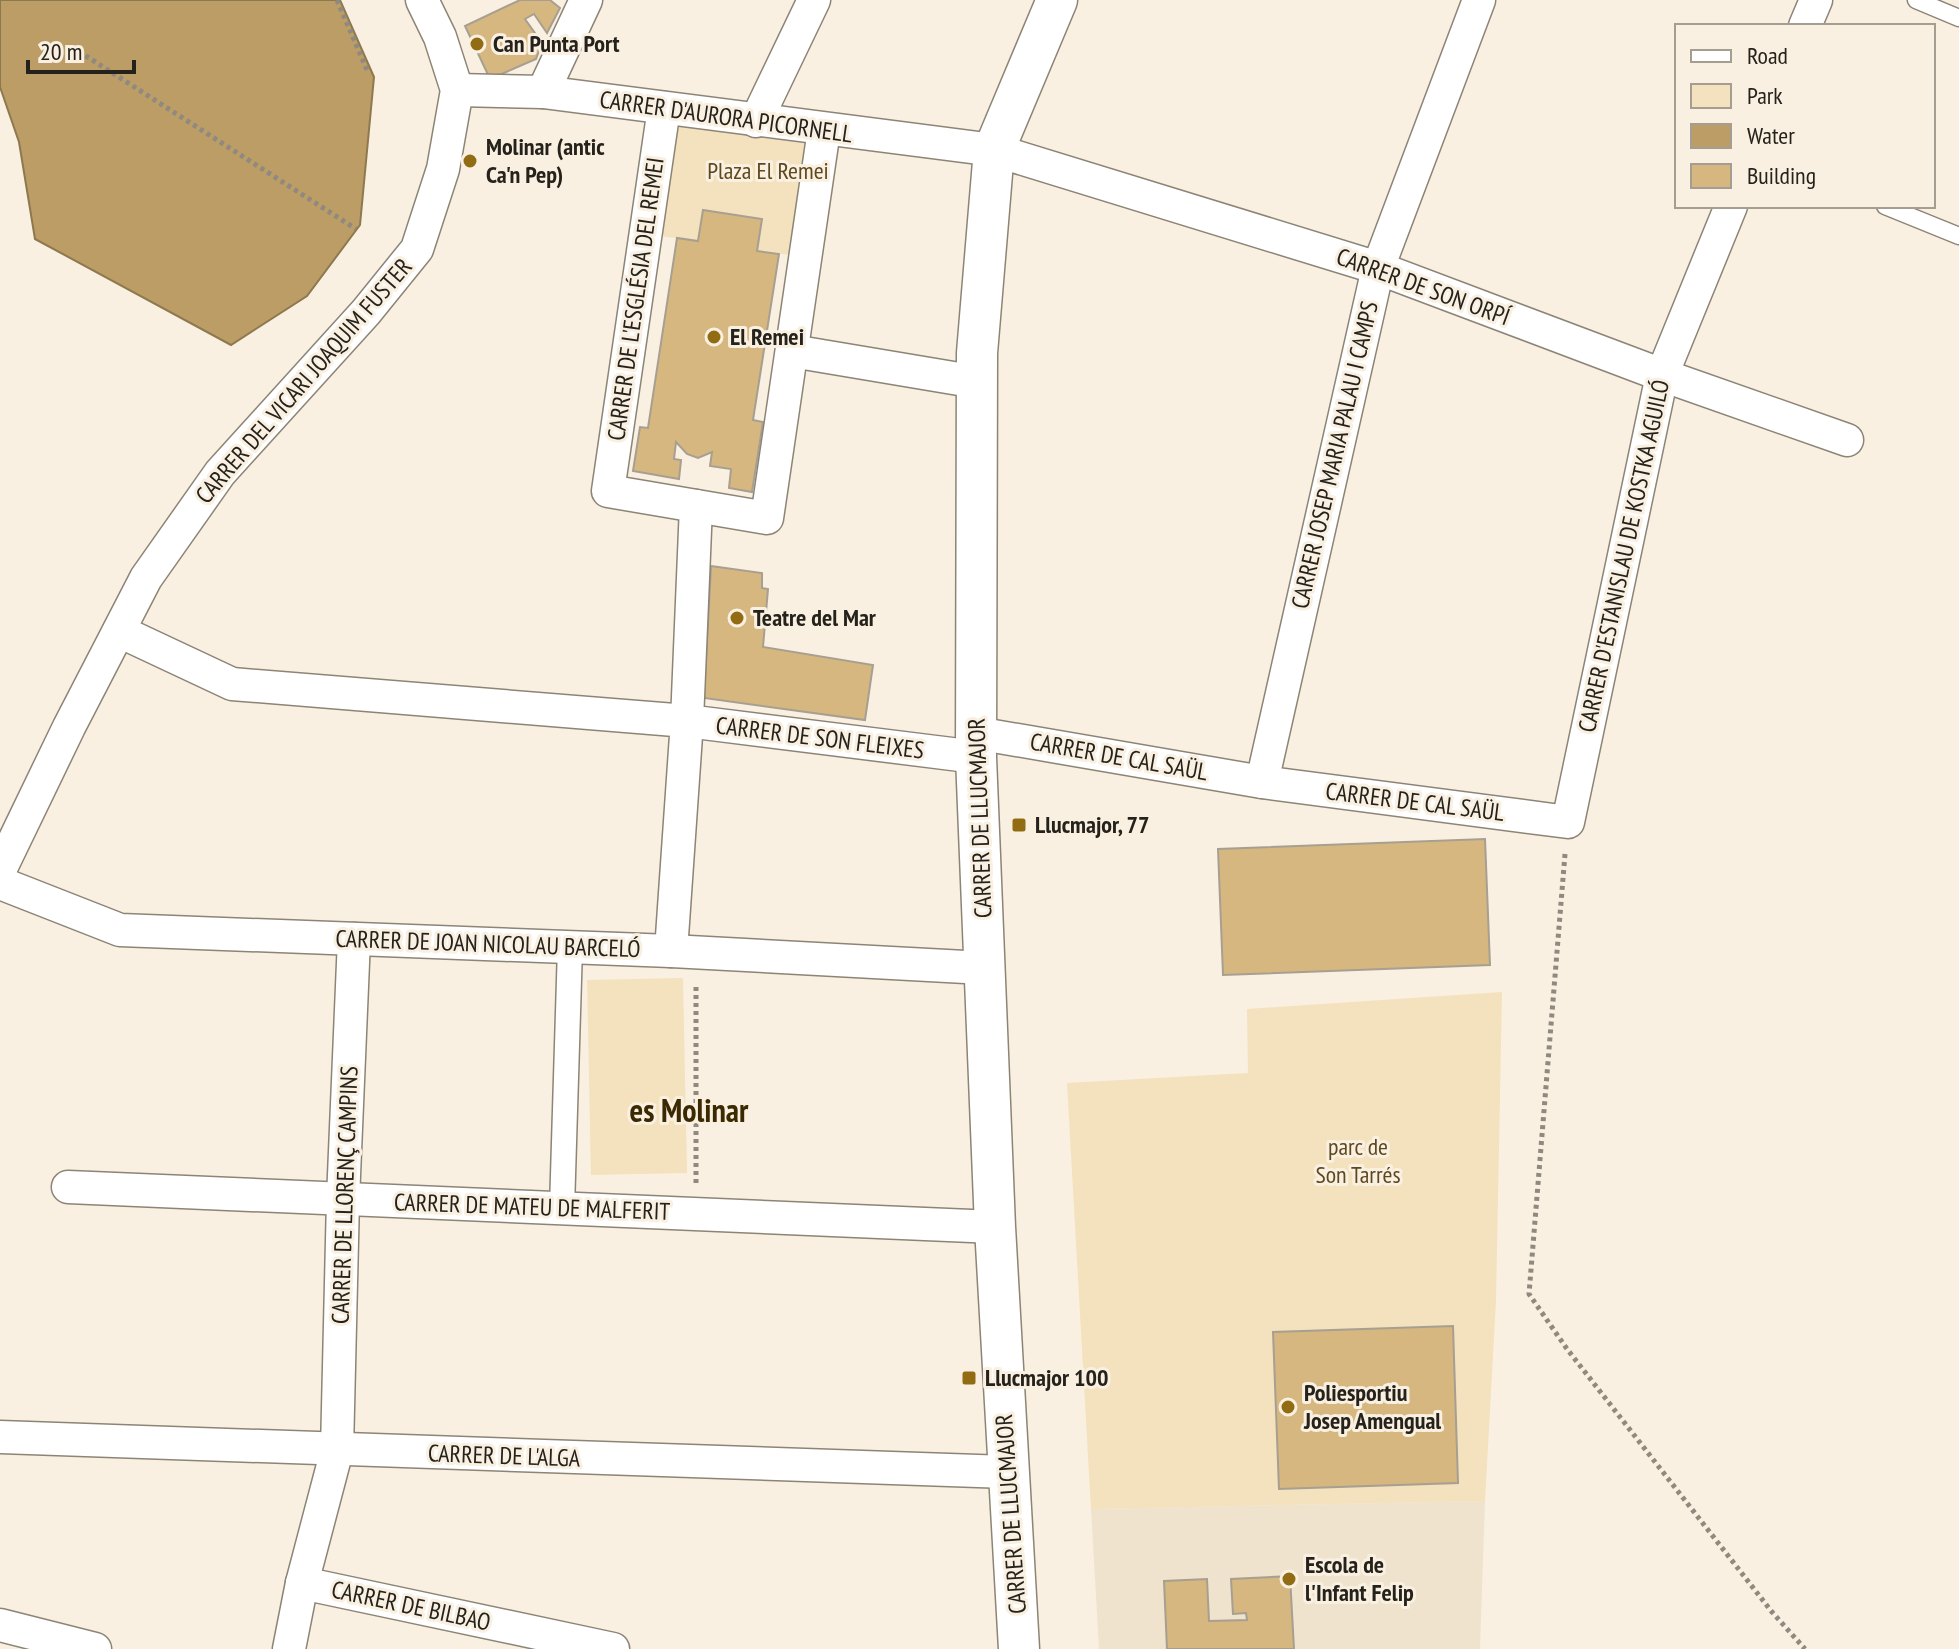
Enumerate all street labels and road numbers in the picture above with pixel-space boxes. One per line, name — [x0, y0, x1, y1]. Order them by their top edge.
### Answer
street label: CARRER D'AURORA PICORNELL — [598, 83, 854, 150]
street label: CARRER DE L'ESGLÉSIA DEL REMEI — [600, 155, 671, 443]
street label: CARRER DE SON ORPÍ — [1332, 241, 1514, 332]
street label: CARRER DEL VICARI JOAQUIM FUSTER — [189, 252, 419, 510]
street label: CARRER JOSEP MARIA PALAU I CAMPS — [1284, 298, 1385, 612]
street label: CARRER D'ESTANISLAU DE KOSTKA AGUILÓ — [1571, 377, 1676, 735]
street label: CARRER DE SON FLEIXES — [714, 709, 926, 766]
street label: CARRER DE LLUCMAJOR — [961, 717, 998, 919]
street label: CARRER DE CAL SAÜL — [1028, 726, 1210, 787]
street label: CARRER DE CAL SAÜL — [1324, 775, 1506, 828]
street label: CARRER DE JOAN NICOLAU BARCELÓ — [335, 923, 641, 964]
street label: CARRER DE LLORENÇ CAMPINS — [325, 1065, 364, 1324]
street label: CARRER DE MATEU DE MALFERIT — [393, 1186, 671, 1227]
street label: CARRER DE LLUCMAJOR — [988, 1413, 1033, 1615]
street label: CARRER DE L'ALGA — [427, 1437, 581, 1474]
street label: CARRER DE BILBAO — [329, 1574, 493, 1637]

